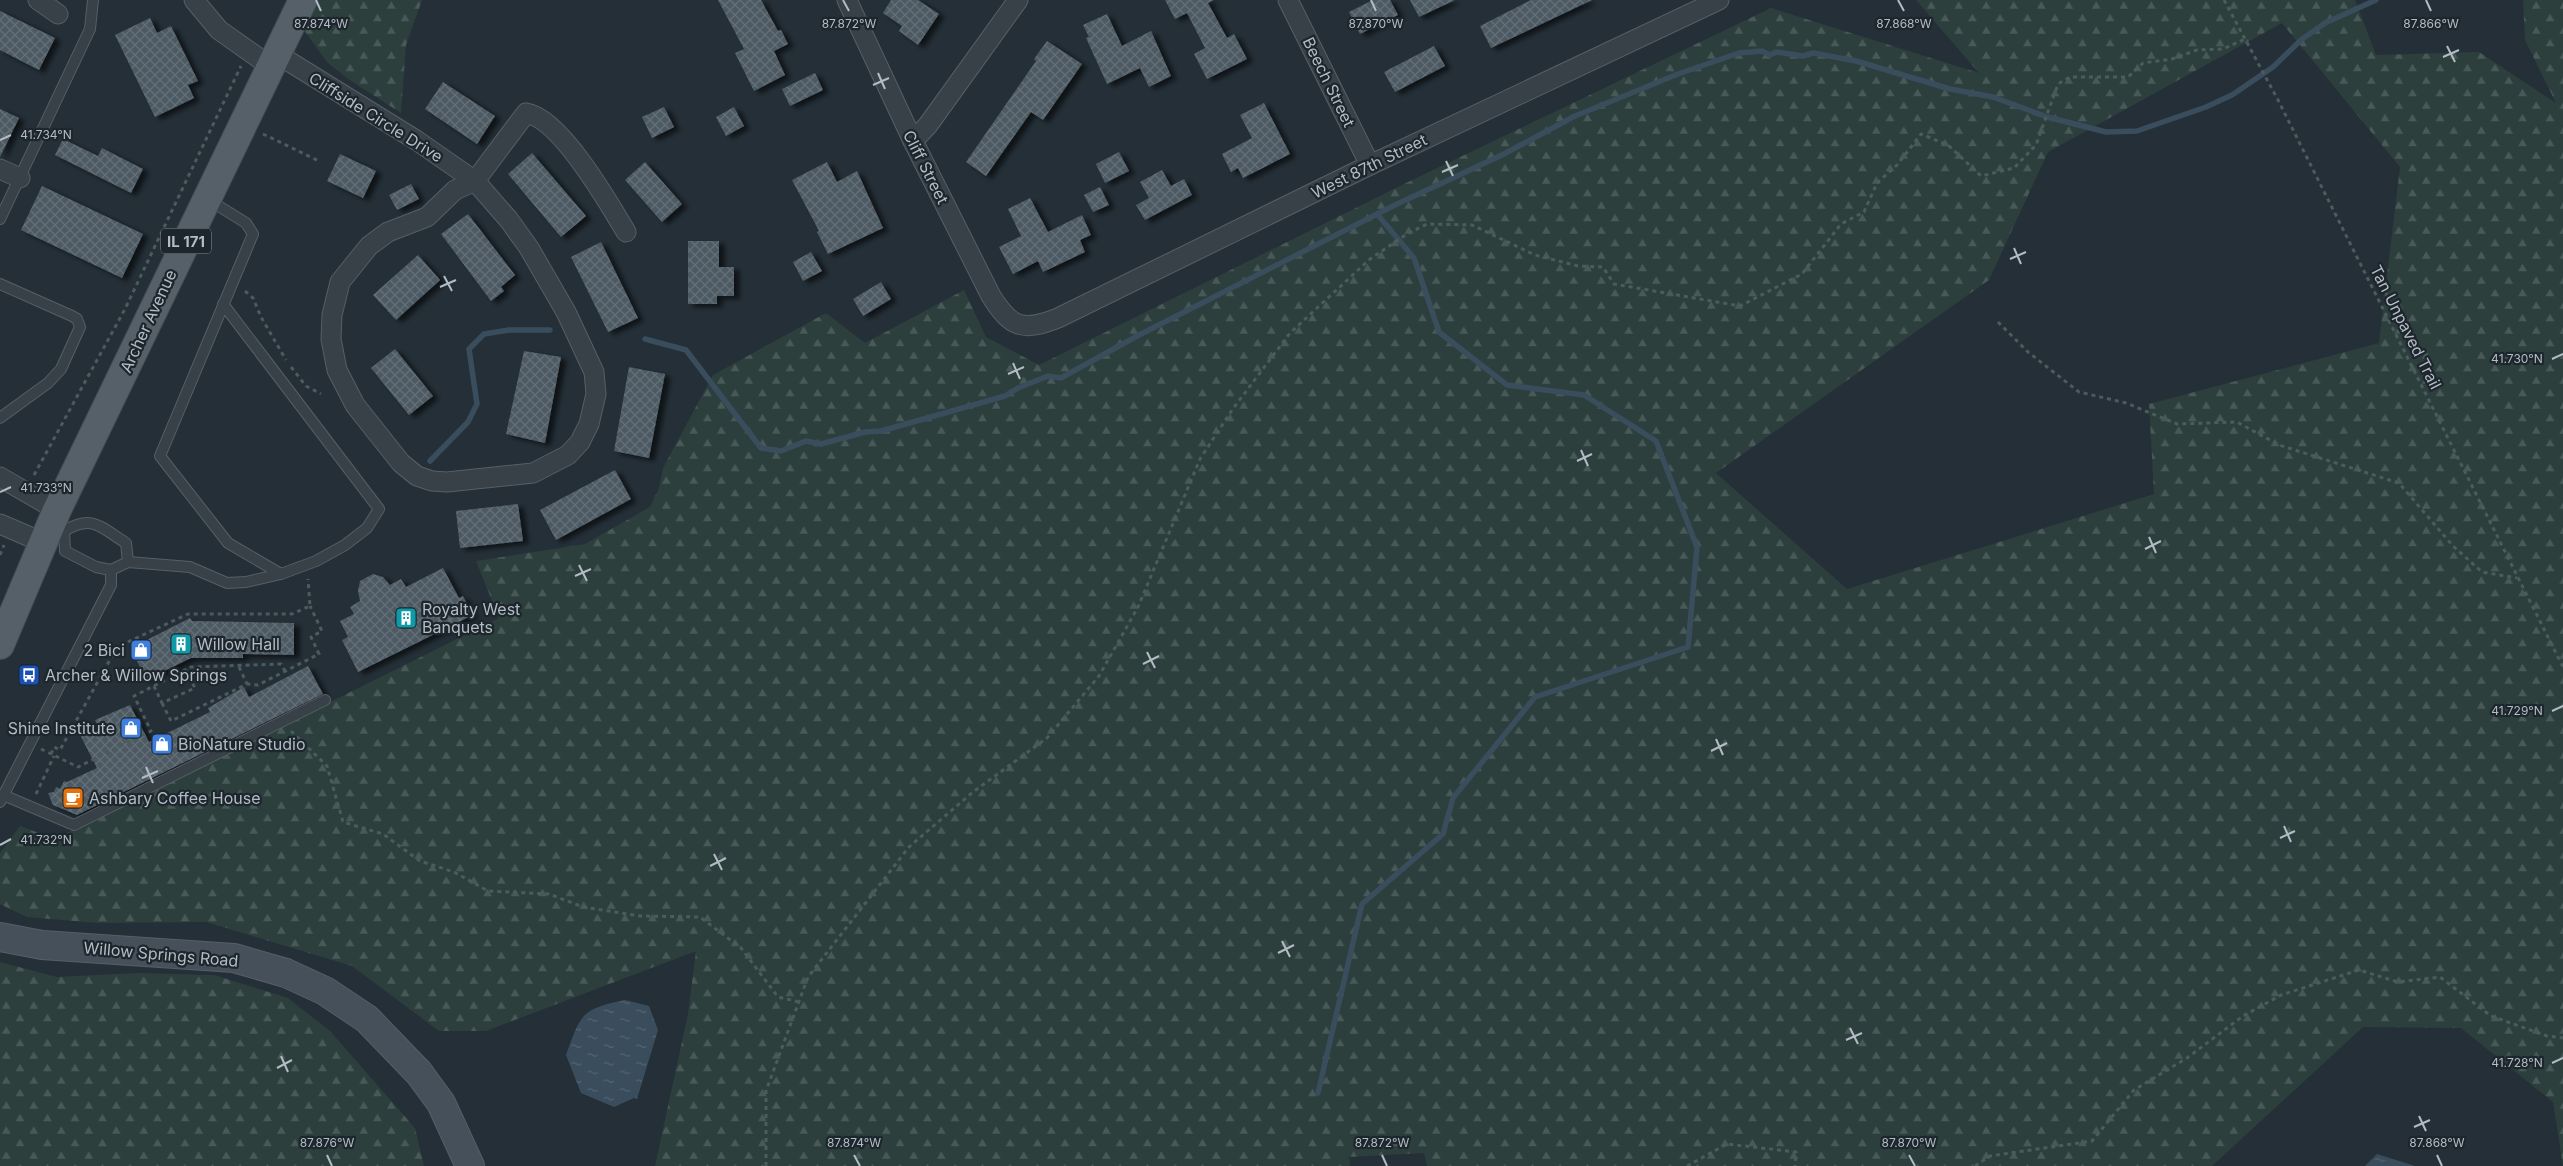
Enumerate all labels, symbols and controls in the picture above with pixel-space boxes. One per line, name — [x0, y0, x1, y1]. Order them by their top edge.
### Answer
text: 87.874°W — [294, 16, 348, 31]
text: 87.872°W — [822, 16, 877, 31]
text: 87.870°W — [1349, 16, 1404, 31]
text: 87.868°W — [1876, 16, 1932, 31]
text: 87.866°W — [2403, 16, 2459, 31]
street label: Beech Street — [1299, 34, 1359, 130]
street label: Cliffside Circle Drive — [305, 68, 447, 166]
text: 41.734°N — [20, 127, 72, 142]
street label: Cliff Street — [899, 127, 953, 207]
street label: West 87th Street — [1308, 129, 1430, 203]
road number: IL 171 — [161, 228, 211, 254]
street label: Tan Unpaved Trail — [2366, 262, 2446, 392]
street label: Archer Avenue — [115, 266, 181, 376]
text: 41.730°N — [2491, 351, 2543, 366]
text: 41.733°N — [20, 480, 72, 495]
place label: Royalty West Banquets — [422, 599, 520, 637]
building icon: Royalty West Banquets — [394, 606, 418, 630]
building icon: Willow Hall — [169, 632, 193, 656]
place label: Willow Hall — [197, 634, 280, 654]
shop icon: 2 Bici — [129, 638, 153, 662]
place label: 2 Bici — [83, 640, 125, 660]
bus stop icon: Archer & Willow Springs — [17, 663, 41, 687]
place label: Archer & Willow Springs — [45, 665, 227, 685]
text: 41.729°N — [2491, 703, 2543, 718]
shop icon: Shine Institute — [119, 716, 143, 740]
place label: Shine Institute — [8, 718, 115, 738]
shop icon: BioNature Studio — [150, 732, 174, 756]
place label: BioNature Studio — [178, 734, 305, 754]
cafe icon: Ashbary Coffee House — [61, 786, 85, 810]
place label: Ashbary Coffee House — [89, 788, 261, 808]
text: 41.732°N — [20, 832, 72, 847]
street label: Willow Springs Road — [83, 937, 239, 971]
text: 41.728°N — [2491, 1055, 2543, 1070]
text: 87.876°W — [300, 1135, 355, 1150]
text: 87.874°W — [827, 1135, 881, 1150]
text: 87.872°W — [1355, 1135, 1410, 1150]
text: 87.870°W — [1882, 1135, 1937, 1150]
text: 87.868°W — [2409, 1135, 2465, 1150]

